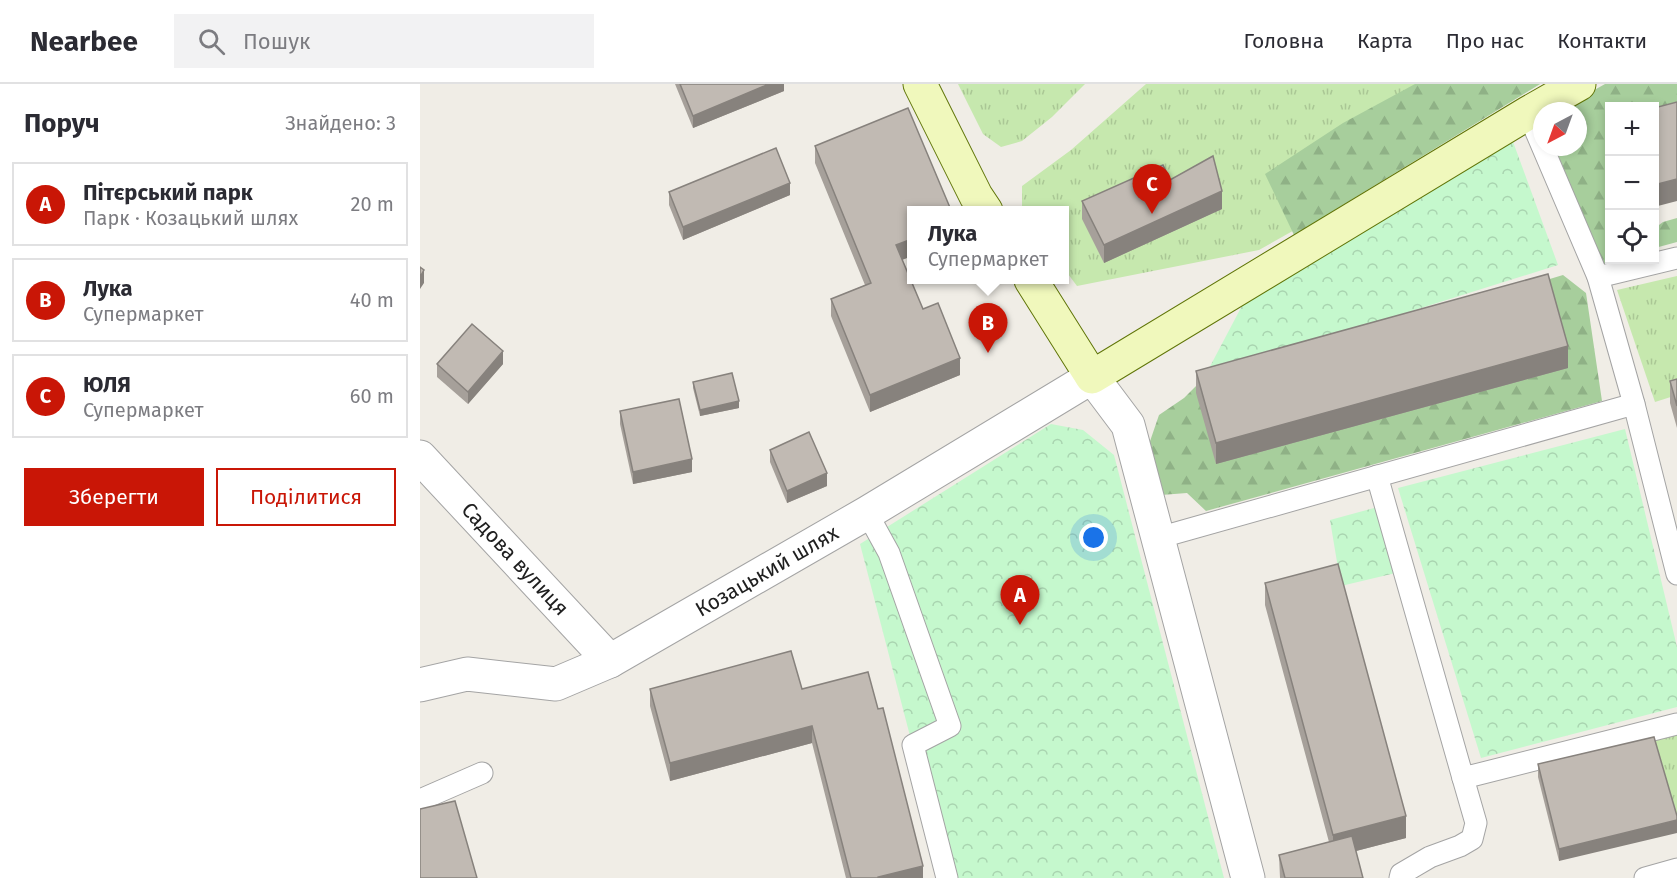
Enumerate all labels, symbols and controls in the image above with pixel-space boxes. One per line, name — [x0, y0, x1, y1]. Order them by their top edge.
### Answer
search box — [174, 14, 594, 68]
text: Nearbee — [30, 25, 138, 58]
icon: search — [195, 25, 228, 58]
text: Пошук — [243, 28, 310, 55]
text: Головна — [1243, 28, 1324, 54]
text: Карта — [1357, 28, 1413, 54]
text: Про нас — [1446, 28, 1524, 54]
text: Контакти — [1557, 28, 1647, 54]
north arrow — [1533, 102, 1587, 156]
map controls — [1605, 102, 1659, 264]
button: + — [1605, 102, 1659, 156]
text: Поруч — [24, 108, 100, 139]
text: Знайдено: 3 — [285, 111, 396, 135]
button: − — [1605, 156, 1659, 210]
pin: C — [1132, 164, 1172, 214]
text: Пітєрський парк — [83, 179, 253, 206]
text: A — [40, 192, 51, 216]
text: 20 m — [351, 192, 394, 216]
text: Парк · Козацький шлях — [83, 206, 298, 230]
popup — [907, 206, 1069, 284]
button: locate — [1605, 210, 1659, 264]
text: Лука — [928, 220, 977, 247]
text: Супермаркет — [928, 247, 1048, 271]
text: Лука — [83, 275, 133, 302]
text: B — [39, 288, 52, 312]
text: 40 m — [350, 288, 394, 312]
text: Супермаркет — [83, 302, 203, 326]
pin: B — [968, 304, 1008, 353]
text: ЮЛЯ — [83, 371, 131, 398]
text: C — [40, 384, 51, 408]
text: 60 m — [350, 384, 394, 408]
text: Супермаркет — [83, 398, 203, 422]
button: Зберегти — [24, 468, 204, 526]
button: Поділитися — [216, 468, 396, 526]
street label: Садова вулиця — [456, 497, 574, 621]
street label: Козацький шлях — [691, 519, 844, 622]
your location — [1079, 523, 1108, 552]
pin: A — [1000, 576, 1040, 625]

